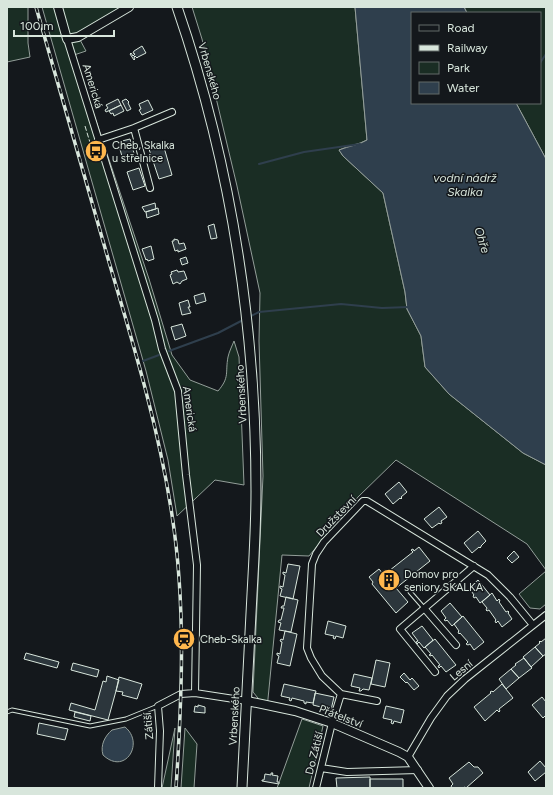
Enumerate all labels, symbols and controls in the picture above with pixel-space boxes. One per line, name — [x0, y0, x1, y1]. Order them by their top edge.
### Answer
scale bar — [14, 12, 114, 38]
legend — [411, 12, 541, 104]
text: 100 m — [20, 19, 54, 33]
text: Road — [447, 21, 475, 35]
street label: Vrbenského — [195, 41, 224, 101]
text: Railway — [447, 41, 488, 55]
text: Park — [447, 61, 470, 75]
street label: Americká — [80, 62, 105, 110]
text: Water — [447, 81, 479, 95]
bus stop icon: Cheb, Skalka u střelnice — [83, 138, 109, 164]
place label: Cheb, Skalka u střelnice — [112, 139, 175, 165]
water label: vodní nádrž Skalka — [433, 171, 497, 199]
water label: Ohře — [471, 225, 493, 255]
street label: Vrbenského — [233, 364, 250, 424]
street label: Americká — [180, 385, 199, 433]
street label: Družstevní — [313, 493, 360, 540]
building icon: Domov pro seniory SKALKA — [376, 567, 402, 593]
place label: Domov pro seniory SKALKA — [404, 568, 484, 594]
station icon: Cheb-Skalka — [171, 626, 197, 652]
place label: Cheb-Skalka — [200, 633, 262, 646]
street label: Lesní — [447, 657, 476, 684]
street label: Vrbenského — [226, 686, 243, 746]
street label: Přátelství — [317, 702, 365, 731]
street label: Zátiší — [141, 711, 156, 740]
street label: Do Zátiší — [303, 730, 326, 776]

